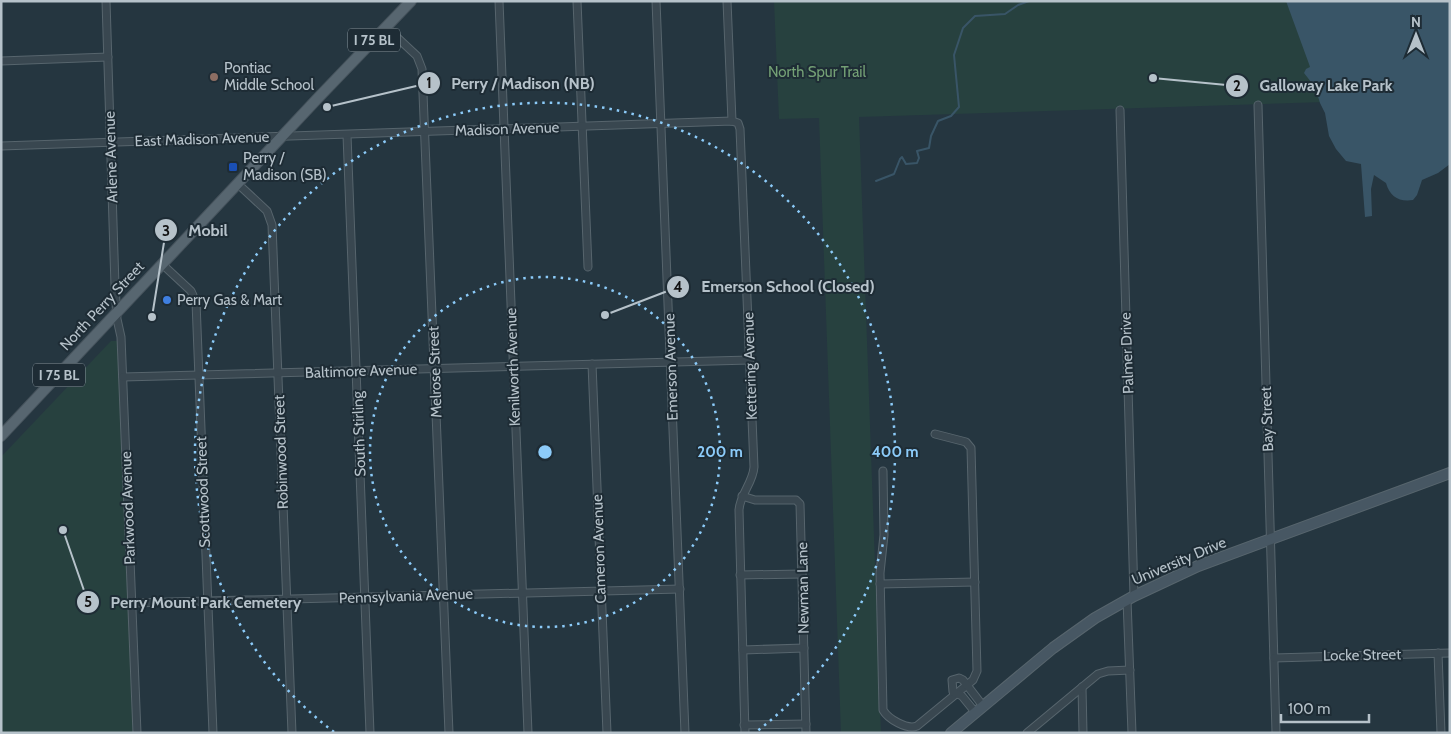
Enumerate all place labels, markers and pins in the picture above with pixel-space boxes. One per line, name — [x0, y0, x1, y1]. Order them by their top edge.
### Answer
place label: Pontiac Middle School — [224, 59, 315, 94]
callout: Perry / Madison (NB) — [416, 67, 605, 98]
callout: Galloway Lake Park — [1225, 70, 1403, 101]
marker: Pontiac Middle School — [208, 71, 220, 83]
place label: Perry / Madison (SB) — [243, 149, 327, 184]
marker: Perry / Madison (SB) — [227, 161, 239, 173]
callout: Mobil — [153, 215, 238, 246]
callout: Emerson School (Closed) — [666, 271, 884, 302]
place label: Perry Gas & Mart — [177, 291, 282, 309]
marker: Perry Gas & Mart — [161, 294, 173, 306]
centre of rings — [536, 443, 554, 461]
callout: Perry Mount Park Cemetery — [75, 587, 311, 618]

